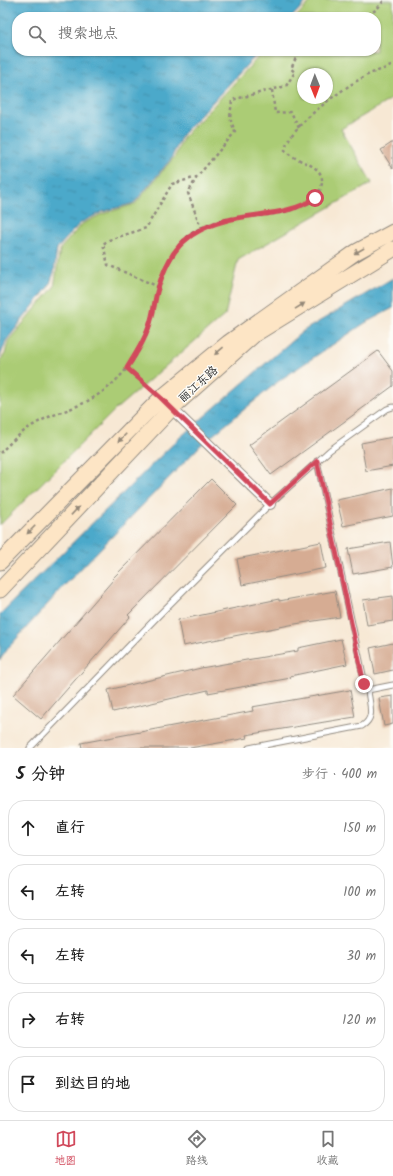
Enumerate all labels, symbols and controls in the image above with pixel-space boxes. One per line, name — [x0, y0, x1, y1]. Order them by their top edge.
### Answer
search box — [12, 12, 381, 56]
text: 搜索地点 — [58, 22, 118, 46]
icon: search — [26, 23, 48, 45]
north arrow — [297, 68, 333, 104]
route start — [306, 189, 324, 207]
one-way arrow — [353, 247, 365, 254]
one-way arrow — [295, 302, 305, 310]
one-way arrow — [213, 346, 224, 355]
street label: 丽江东路 — [174, 361, 223, 407]
one-way arrow — [117, 433, 127, 443]
one-way arrow — [70, 506, 79, 516]
one-way arrow — [26, 525, 36, 535]
route end — [355, 675, 373, 693]
text: 5 分钟 — [16, 761, 65, 788]
text: 步行 · 400 m — [302, 764, 377, 785]
text: 直行 — [55, 816, 85, 840]
icon: ahead — [17, 817, 39, 839]
text: 150 m — [343, 818, 376, 839]
text: 左转 — [55, 880, 85, 904]
icon: left — [17, 881, 39, 903]
text: 100 m — [343, 882, 376, 903]
text: 左转 — [55, 944, 85, 968]
icon: left — [17, 945, 39, 967]
text: 30 m — [347, 946, 376, 967]
text: 右转 — [55, 1008, 85, 1032]
icon: right — [17, 1009, 39, 1031]
text: 120 m — [342, 1010, 376, 1031]
text: 到达目的地 — [55, 1072, 130, 1096]
icon: arrive — [17, 1073, 39, 1095]
tab: 地图 — [55, 1128, 77, 1170]
tab: 路线 — [186, 1128, 208, 1170]
tab: 收藏 — [317, 1128, 339, 1170]

